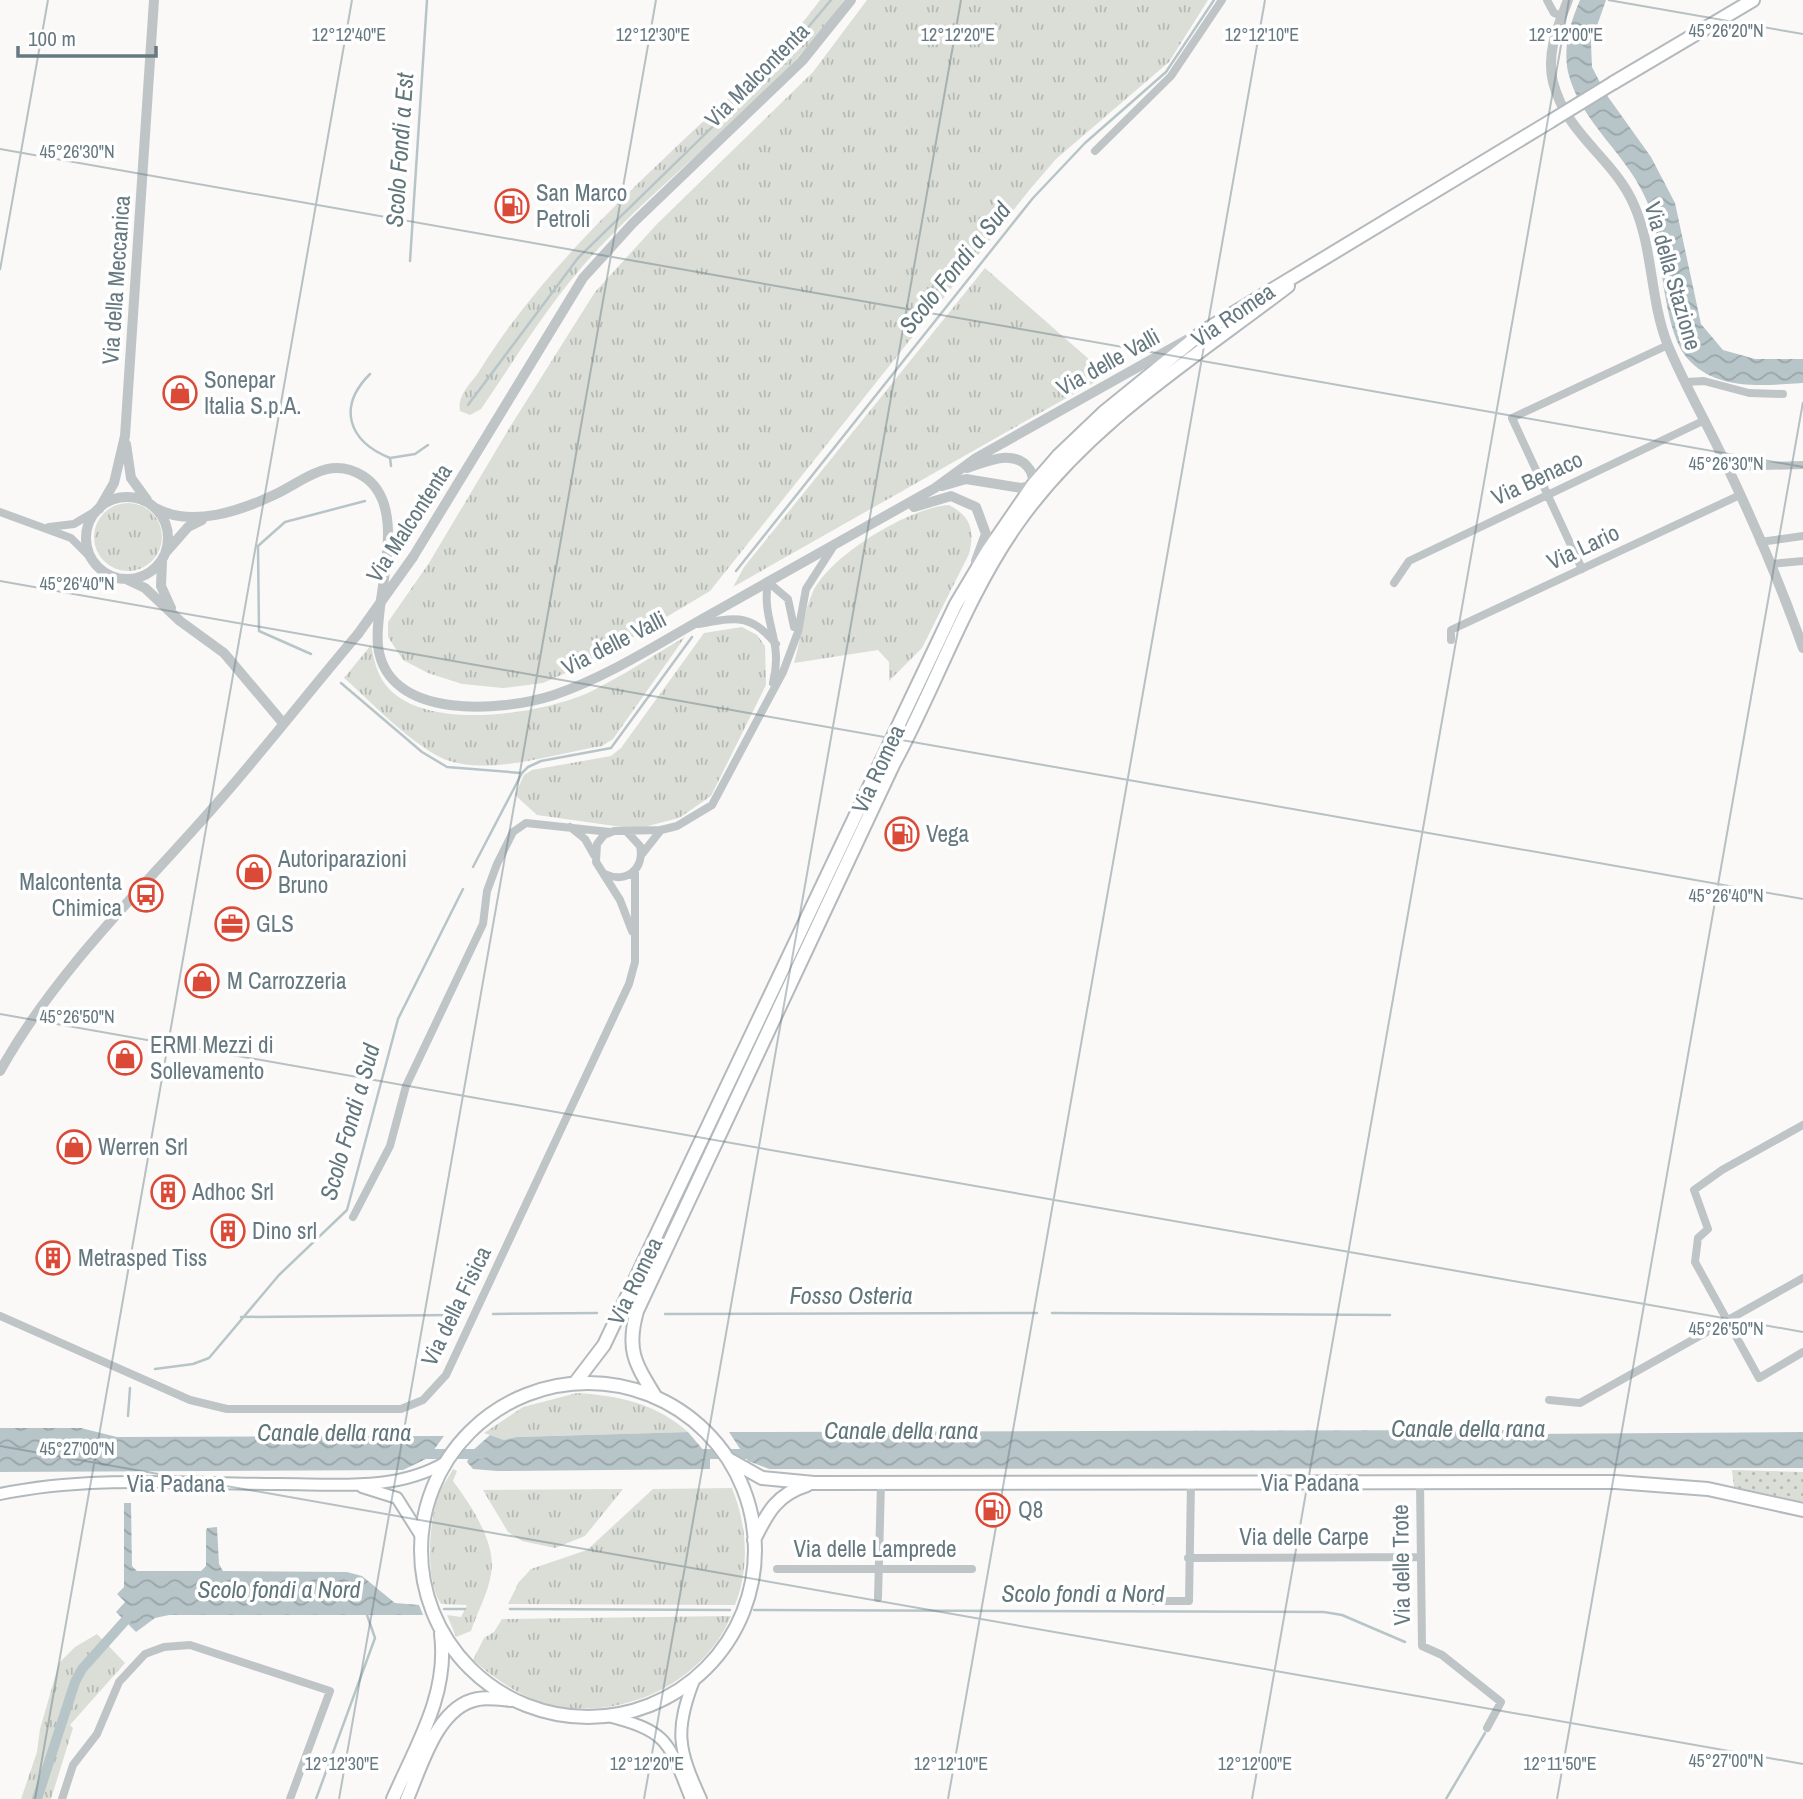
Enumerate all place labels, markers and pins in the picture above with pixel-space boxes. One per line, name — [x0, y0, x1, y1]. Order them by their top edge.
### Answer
place label: San Marco Petroli — [536, 177, 627, 234]
fuel station icon: San Marco Petroli — [493, 187, 531, 225]
place label: Sonepar Italia S.p.A. — [204, 364, 302, 421]
shop icon: Sonepar Italia S.p.A. — [161, 374, 199, 412]
fuel station icon: Vega — [883, 815, 921, 853]
place label: Vega — [926, 818, 970, 849]
place label: Autoriparazioni Bruno — [277, 843, 407, 900]
shop icon: Autoriparazioni Bruno — [235, 853, 273, 891]
place label: Malcontenta Chimica — [19, 866, 123, 923]
bus stop icon: Malcontenta Chimica — [127, 876, 165, 914]
office icon: GLS — [213, 905, 251, 943]
place label: GLS — [256, 908, 294, 939]
shop icon: M Carrozzeria — [183, 962, 221, 1000]
place label: M Carrozzeria — [227, 965, 347, 996]
place label: ERMI Mezzi di Sollevamento — [150, 1029, 274, 1086]
shop icon: ERMI Mezzi di Sollevamento — [106, 1039, 144, 1077]
shop icon: Werren Srl — [55, 1128, 93, 1166]
place label: Werren Srl — [98, 1131, 188, 1162]
building icon: Adhoc Srl — [149, 1173, 187, 1211]
place label: Adhoc Srl — [191, 1176, 274, 1207]
building icon: Dino srl — [209, 1212, 247, 1250]
place label: Dino srl — [252, 1215, 317, 1246]
building icon: Metrasped Tiss — [34, 1239, 72, 1277]
place label: Metrasped Tiss — [78, 1242, 207, 1273]
fuel station icon: Q8 — [974, 1491, 1012, 1529]
place label: Q8 — [1018, 1494, 1043, 1525]

